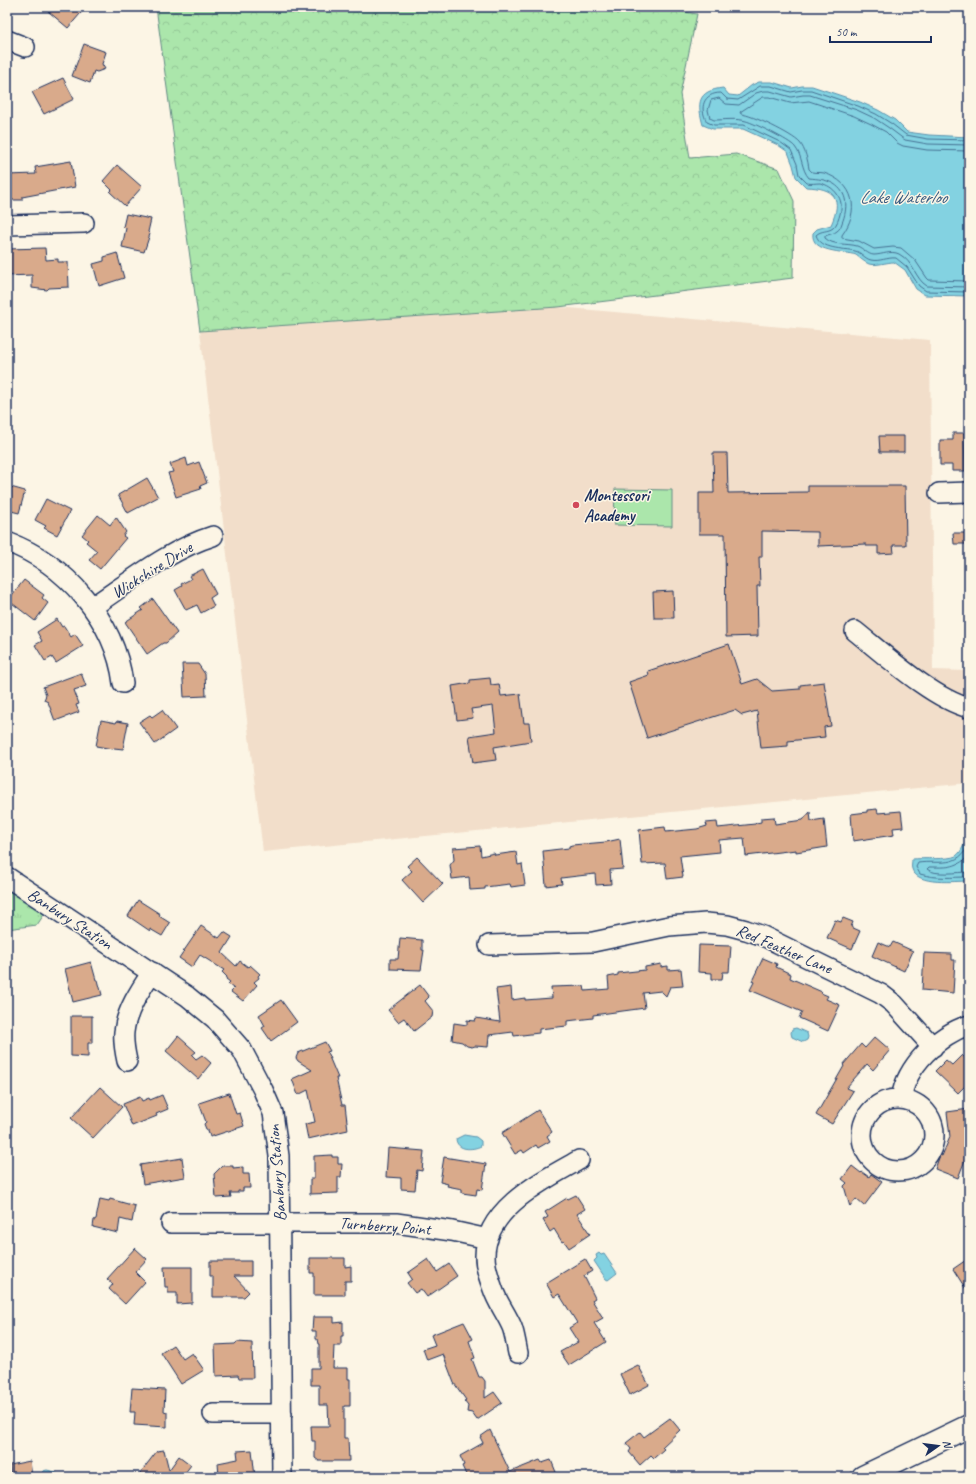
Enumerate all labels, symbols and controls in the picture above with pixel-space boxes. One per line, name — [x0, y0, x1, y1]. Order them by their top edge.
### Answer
scale bar — [830, 18, 931, 44]
text: 50 m — [836, 24, 858, 40]
water label: Lake Waterloo — [860, 186, 949, 208]
place label: Montessori Academy — [584, 485, 652, 526]
marker: Montessori Academy — [571, 500, 581, 510]
street label: Wickshire Drive — [108, 536, 197, 603]
street label: Banbury Station — [24, 884, 118, 955]
street label: Red Feather Lane — [733, 919, 836, 979]
street label: Banbury Station — [263, 1123, 291, 1222]
street label: Turnberry Point — [339, 1212, 434, 1240]
north arrow — [918, 1426, 958, 1466]
text: N — [940, 1439, 956, 1451]

